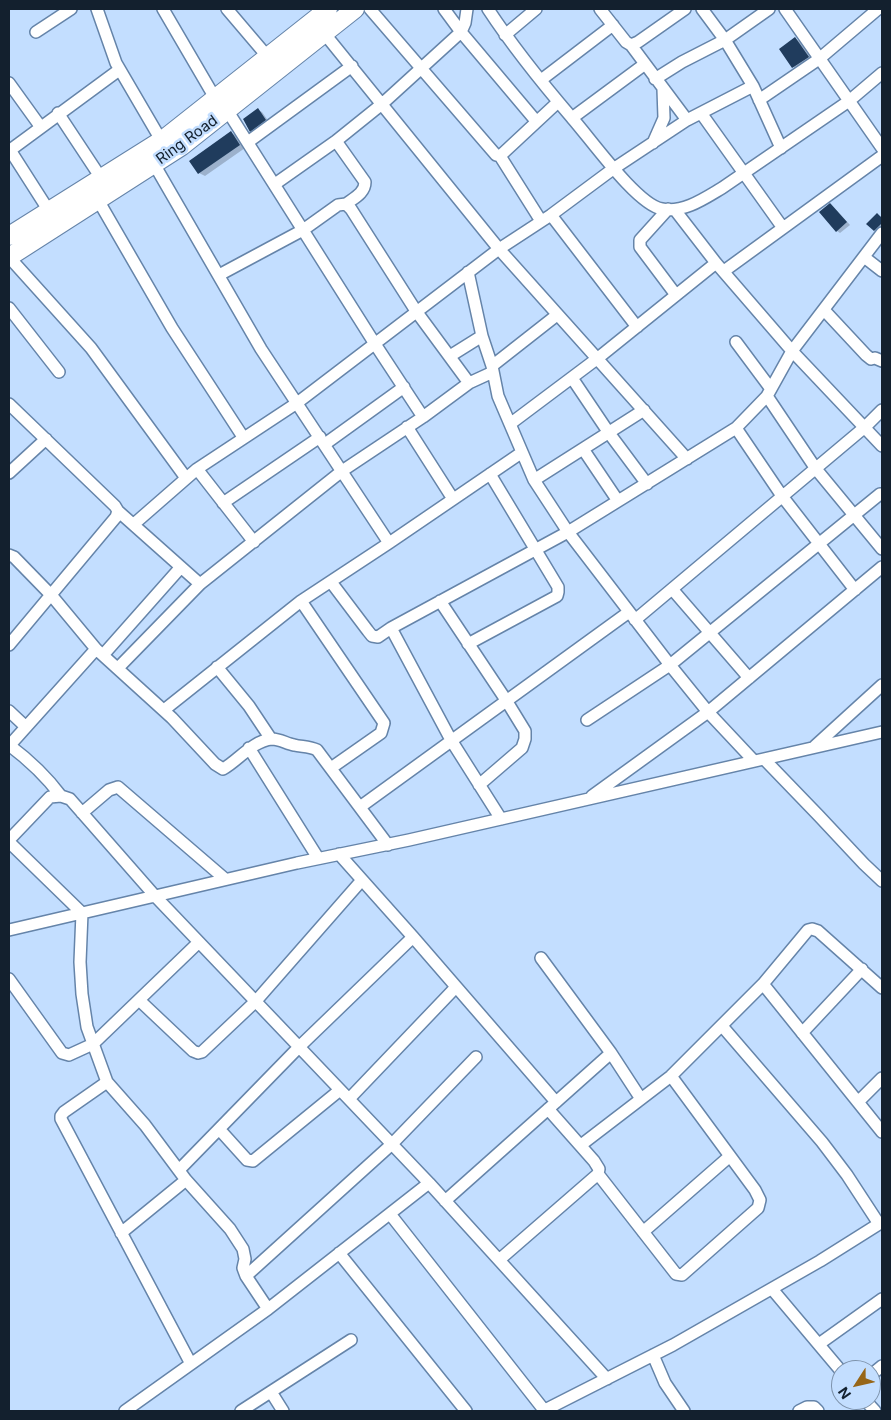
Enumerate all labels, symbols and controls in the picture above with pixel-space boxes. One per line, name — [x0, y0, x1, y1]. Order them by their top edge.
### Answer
street label: Ring Road — [153, 112, 221, 168]
north arrow — [831, 1360, 881, 1410]
text: N — [834, 1384, 854, 1403]

